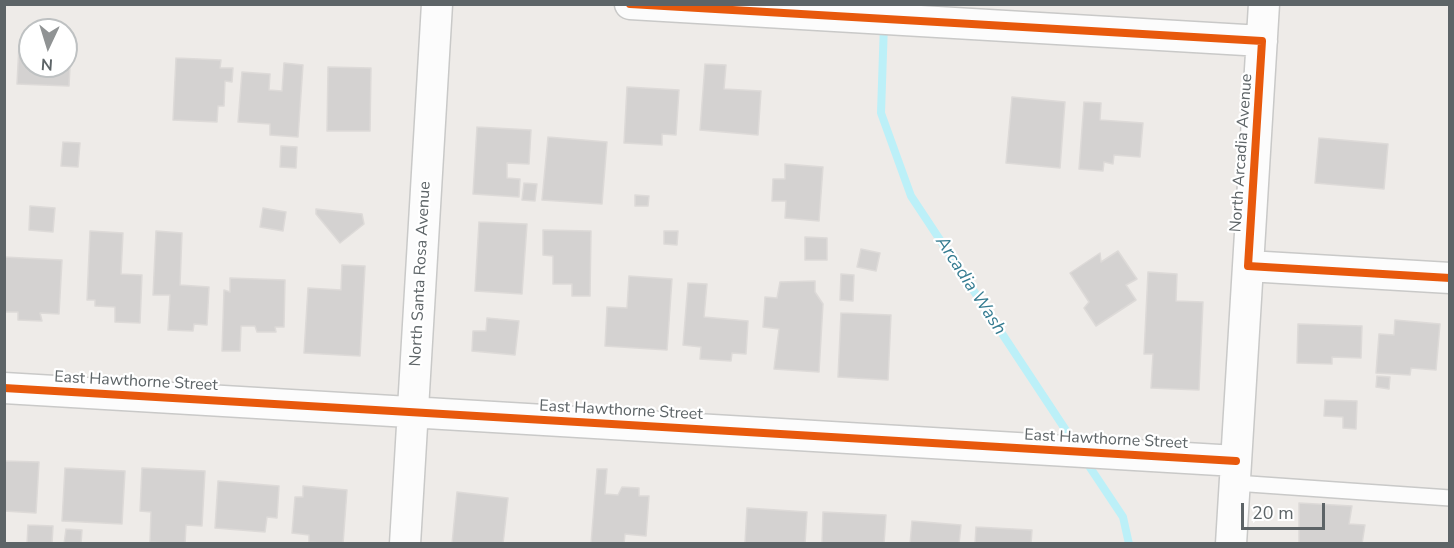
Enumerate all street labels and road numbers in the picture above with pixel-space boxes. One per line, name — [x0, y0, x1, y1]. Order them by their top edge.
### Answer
street label: North Arcadia Avenue — [1227, 73, 1257, 233]
street label: North Santa Rosa Avenue — [407, 181, 435, 367]
street label: East Hawthorne Street — [54, 368, 218, 396]
street label: East Hawthorne Street — [539, 397, 703, 425]
street label: East Hawthorne Street — [1024, 426, 1188, 454]

